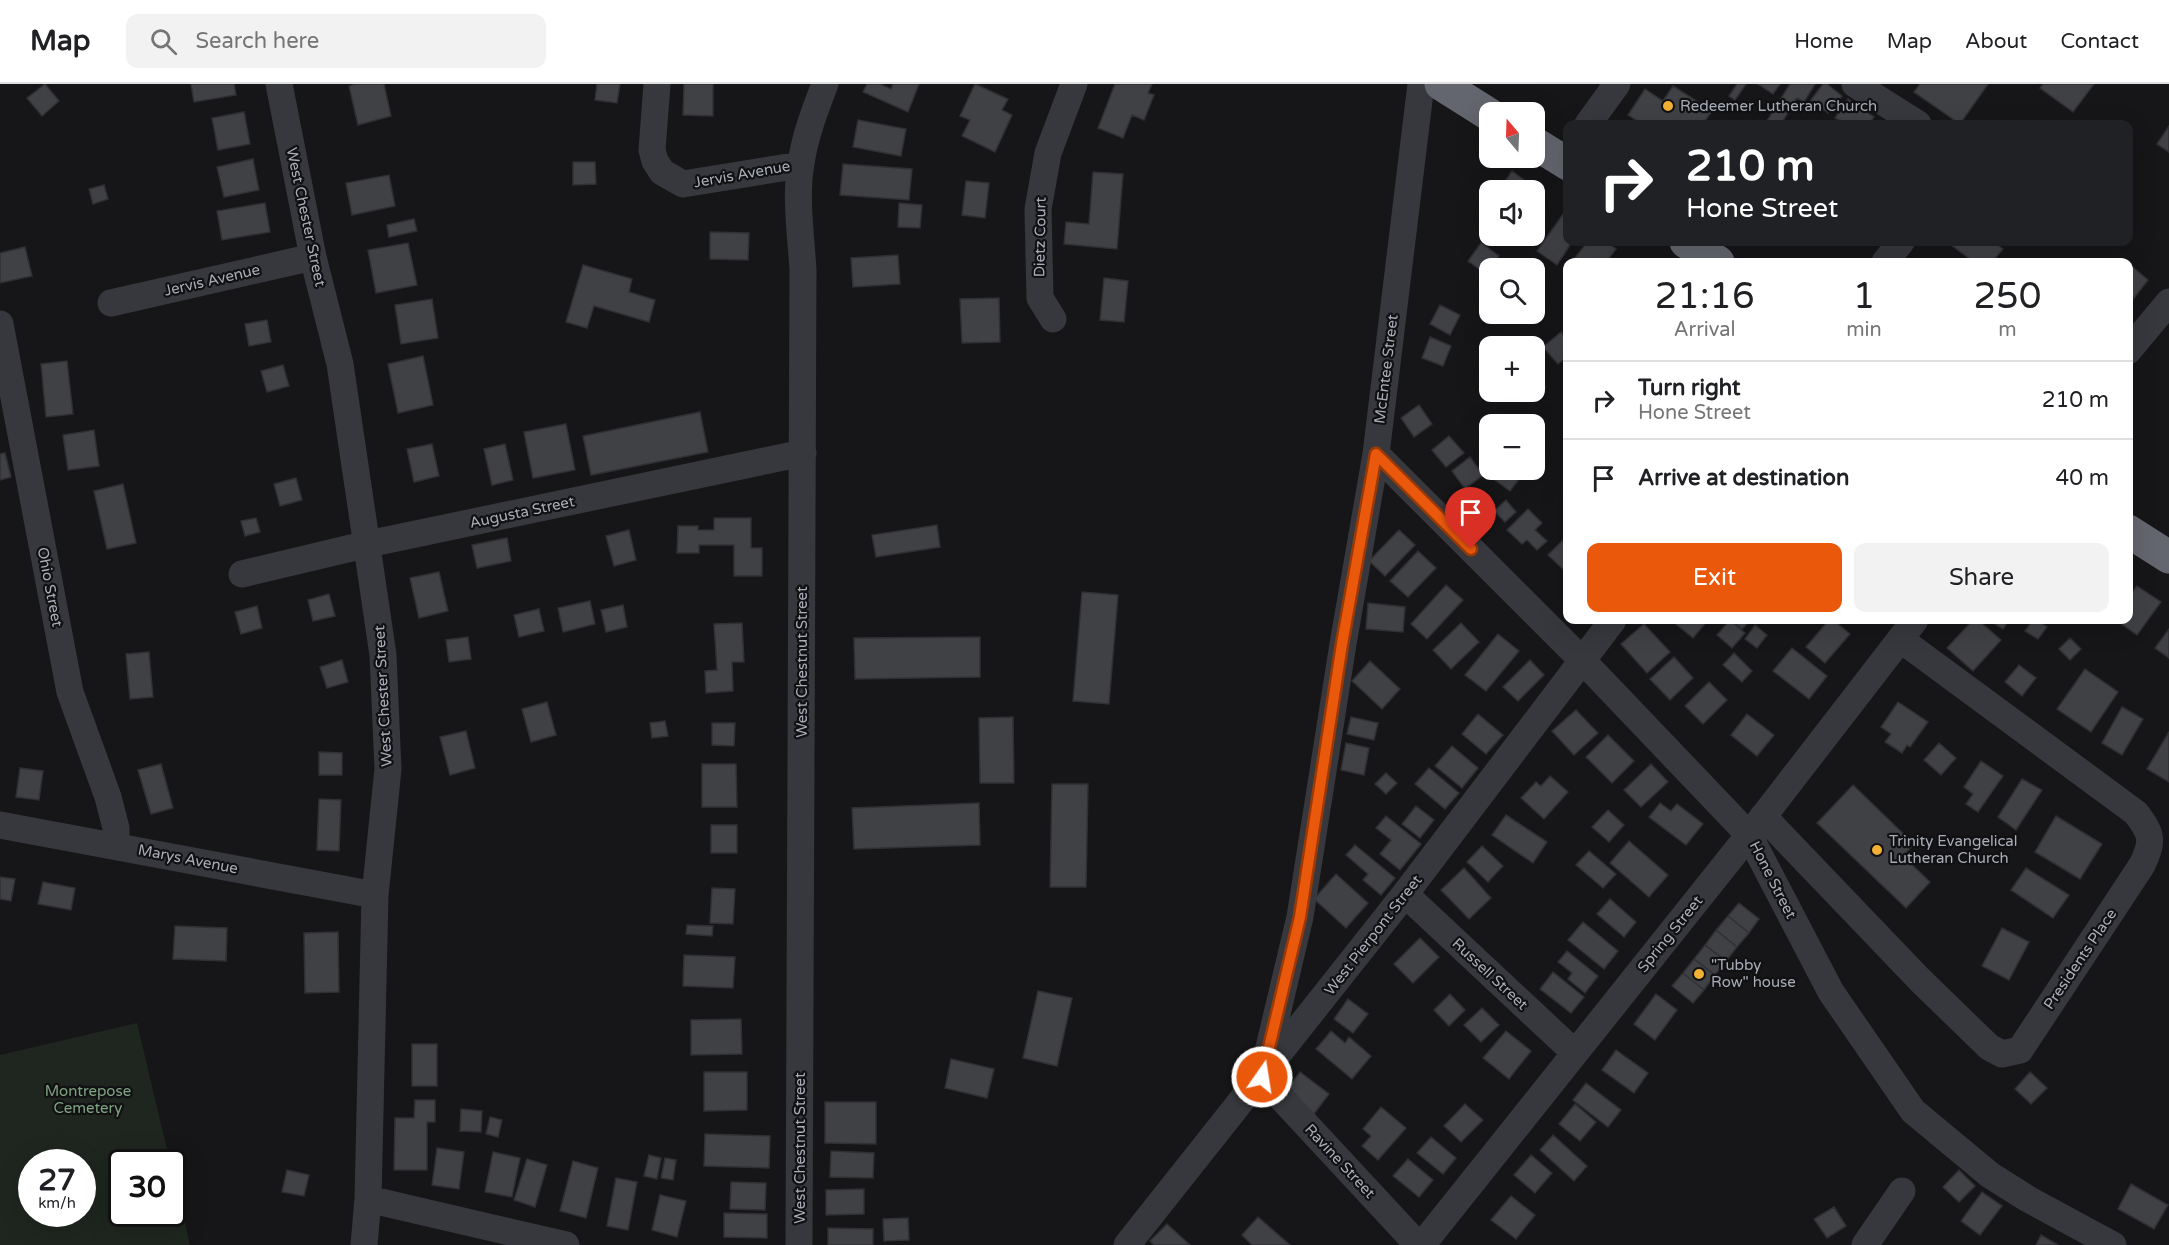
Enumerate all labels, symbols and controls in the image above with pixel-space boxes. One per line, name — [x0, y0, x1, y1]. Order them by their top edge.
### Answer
search box — [126, 14, 546, 68]
text: Map — [30, 24, 90, 58]
icon: search — [147, 25, 180, 58]
text: Search here — [195, 28, 319, 54]
text: Home — [1794, 29, 1854, 54]
text: Map — [1887, 29, 1932, 54]
text: About — [1965, 29, 2027, 54]
text: Contact — [2060, 29, 2139, 54]
place label: Redeemer Lutheran Church — [1680, 97, 1877, 115]
marker: Redeemer Lutheran Church — [1661, 99, 1675, 113]
north arrow — [1479, 102, 1545, 168]
map controls — [1479, 102, 1545, 480]
text: 210 m — [1686, 141, 1815, 192]
icon: right — [1587, 144, 1665, 222]
street label: West Chester Street — [282, 146, 330, 288]
street label: Jervis Avenue — [692, 157, 792, 191]
button: sound — [1479, 180, 1545, 246]
text: Hone Street — [1686, 192, 1838, 225]
street label: Dietz Court — [1030, 196, 1050, 277]
button: search — [1479, 258, 1545, 324]
street label: Jervis Avenue — [162, 260, 262, 300]
text: 21:16 — [1655, 275, 1755, 318]
text: 1 — [1853, 275, 1875, 318]
text: 250 — [1973, 275, 2041, 318]
street label: McEntee Street — [1370, 313, 1402, 425]
text: Arrival — [1674, 318, 1736, 342]
text: min — [1846, 318, 1882, 342]
text: m — [1998, 318, 2017, 342]
button: + — [1479, 336, 1545, 402]
text: Turn right — [1638, 375, 1740, 401]
icon: right — [1587, 384, 1620, 417]
text: 210 m — [2042, 387, 2109, 413]
text: Hone Street — [1638, 401, 1751, 425]
button: − — [1479, 414, 1545, 480]
icon: arrive — [1587, 462, 1620, 495]
text: Arrive at destination — [1638, 465, 1849, 491]
text: 40 m — [2055, 465, 2109, 491]
pin — [1445, 487, 1496, 549]
street label: Augusta Street — [468, 492, 576, 532]
icon: arrive — [1454, 496, 1487, 529]
button: Exit — [1587, 543, 1842, 612]
button: Share — [1854, 543, 2109, 612]
street label: Ohio Street — [33, 546, 67, 629]
street label: West Chestnut Street — [793, 586, 811, 738]
street label: West Chester Street — [370, 625, 396, 767]
place label: Trinity Evangelical Lutheran Church — [1889, 832, 2018, 867]
street label: Hone Street — [1746, 838, 1800, 922]
street label: Marys Avenue — [136, 840, 240, 878]
marker: Trinity Evangelical Lutheran Church — [1870, 843, 1884, 857]
street label: West Pierpont Street — [1320, 871, 1426, 999]
street label: Spring Street — [1634, 892, 1707, 976]
street label: Presidents Place — [2040, 905, 2120, 1013]
street label: Russell Street — [1448, 934, 1532, 1014]
place label: "Tubby Row" house — [1711, 956, 1796, 991]
marker: "Tubby Row" house — [1692, 967, 1706, 981]
position arrow — [1230, 1045, 1294, 1109]
street label: West Chestnut Street — [791, 1072, 809, 1224]
park label: Montrepose Cemetery — [45, 1082, 131, 1117]
street label: Ravine Street — [1301, 1120, 1379, 1202]
speed limit sign: 30 — [108, 1149, 186, 1227]
text: 27 — [38, 1162, 76, 1199]
text: km/h — [38, 1194, 76, 1212]

